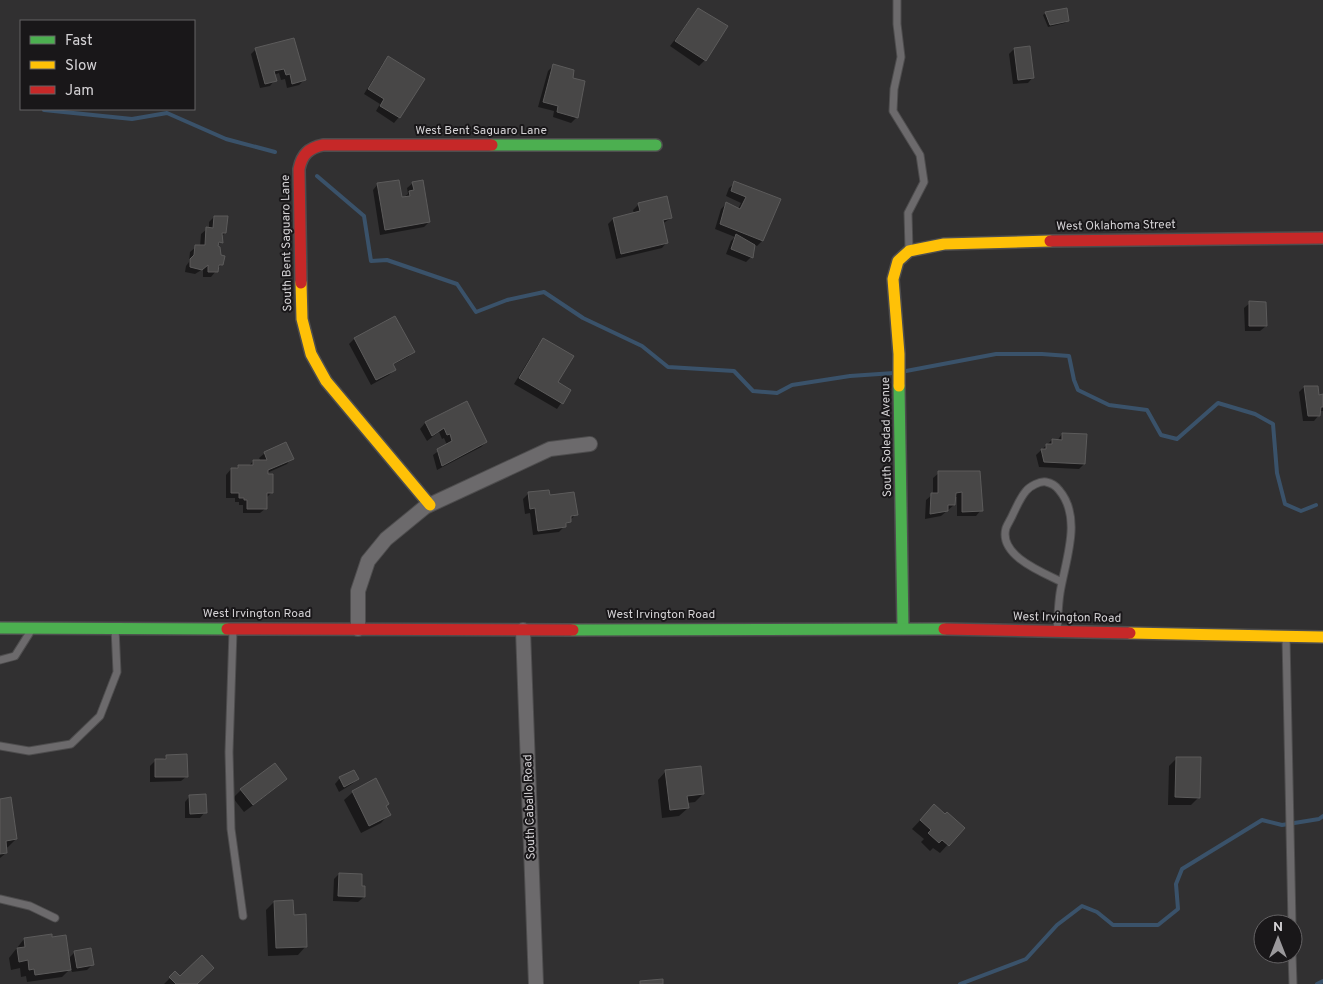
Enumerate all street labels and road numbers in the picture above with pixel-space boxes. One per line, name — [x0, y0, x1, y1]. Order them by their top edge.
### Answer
street label: West Bent Saguaro Lane — [415, 123, 547, 139]
street label: South Bent Saguaro Lane — [278, 174, 296, 312]
street label: West Oklahoma Street — [1056, 217, 1176, 235]
street label: South Soledad Avenue — [878, 377, 896, 497]
street label: West Irvington Road — [203, 606, 311, 622]
street label: West Irvington Road — [607, 607, 715, 623]
street label: West Irvington Road — [1013, 609, 1121, 627]
street label: South Caballo Road — [520, 754, 540, 860]

